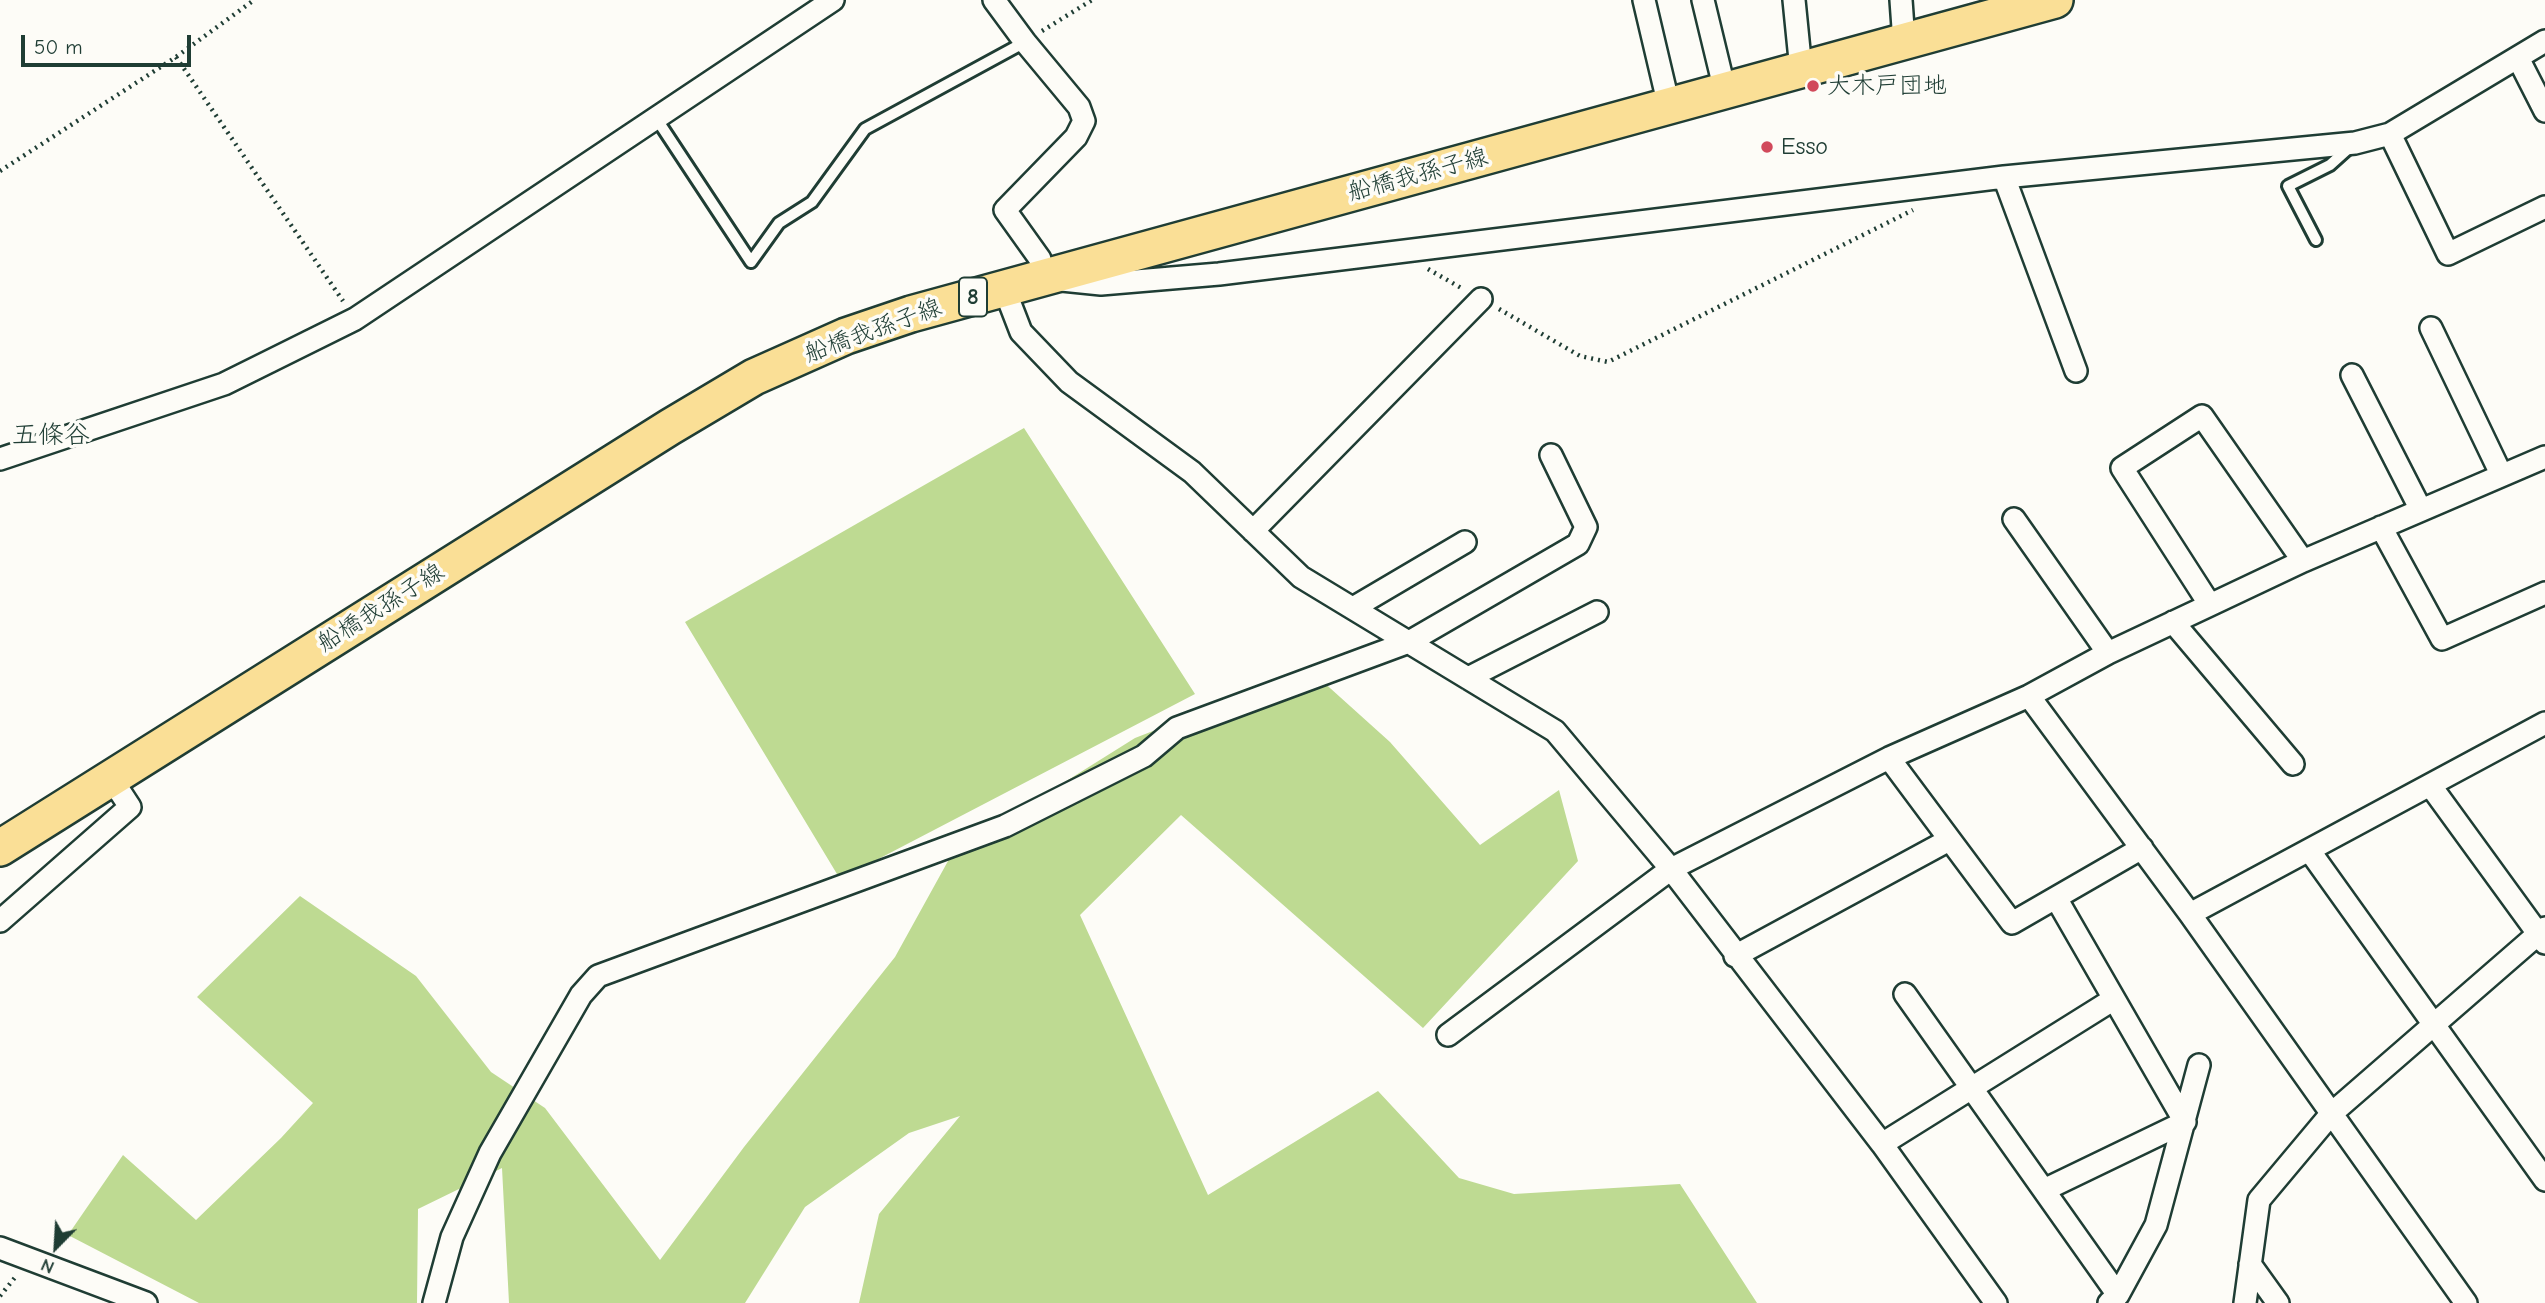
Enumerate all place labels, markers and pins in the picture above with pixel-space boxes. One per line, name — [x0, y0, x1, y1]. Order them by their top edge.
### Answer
place label: 大木戸団地 — [1827, 72, 1947, 100]
marker: 大木戸団地 — [1805, 78, 1821, 94]
place label: Esso — [1781, 133, 1828, 161]
marker: Esso — [1759, 139, 1775, 155]

